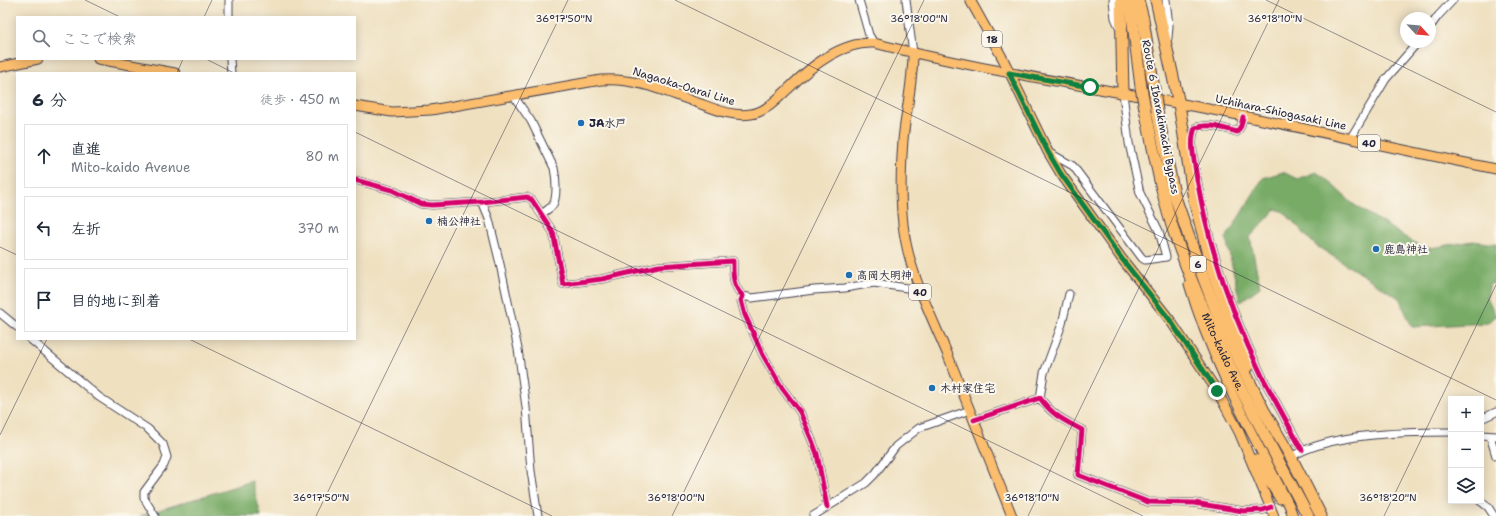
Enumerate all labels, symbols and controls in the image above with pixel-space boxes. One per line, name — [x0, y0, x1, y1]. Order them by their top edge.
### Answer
text: 36°17'50"N — [536, 12, 592, 25]
text: 36°18'00"N — [890, 12, 948, 25]
text: 36°18'10"N — [1248, 12, 1302, 25]
north arrow — [1400, 12, 1436, 48]
search box — [16, 16, 356, 60]
icon: search — [30, 27, 52, 49]
text: ここで検索 — [62, 29, 137, 49]
road number: 18 — [982, 31, 1002, 47]
street label: Route 6 Ibarakimachi Bypass — [1138, 38, 1183, 196]
street label: Nagaoka-Oarai Line — [631, 64, 737, 109]
route start — [1081, 78, 1099, 96]
text: 6 分 — [32, 89, 67, 111]
text: 徒歩 · 450 m — [260, 91, 340, 108]
street label: Uchihara-Shiogasaki Line — [1214, 91, 1348, 134]
place label: JA水戸 — [589, 116, 626, 131]
marker: JA水戸 — [576, 118, 586, 128]
road number: 40 — [1358, 135, 1380, 151]
text: 直進 — [71, 139, 101, 159]
icon: ahead — [33, 145, 55, 167]
text: 80 m — [305, 148, 339, 165]
text: Mito-kaido Avenue — [71, 159, 190, 176]
place label: 楠公神社 — [437, 214, 481, 229]
marker: 楠公神社 — [424, 216, 434, 226]
icon: left — [33, 217, 55, 239]
text: 左折 — [71, 219, 101, 239]
text: 370 m — [297, 220, 339, 237]
place label: 鹿島神社 — [1384, 242, 1428, 257]
marker: 鹿島神社 — [1371, 244, 1381, 254]
road number: 6 — [1190, 256, 1206, 272]
place label: 高岡大明神 — [857, 268, 912, 283]
marker: 高岡大明神 — [844, 270, 854, 280]
road number: 40 — [909, 284, 931, 300]
icon: arrive — [33, 289, 55, 311]
text: 目的地に到着 — [71, 291, 161, 311]
street label: Mito-kaido Ave. — [1198, 311, 1248, 394]
place label: 木村家住宅 — [940, 381, 995, 396]
route end — [1208, 382, 1226, 400]
marker: 木村家住宅 — [927, 383, 937, 393]
map controls — [1448, 396, 1484, 504]
button: + — [1448, 396, 1484, 432]
button: − — [1448, 432, 1484, 468]
button: layers — [1448, 468, 1484, 504]
text: 36°17'50"N — [293, 491, 349, 504]
text: 36°18'00"N — [647, 491, 705, 504]
text: 36°18'10"N — [1005, 491, 1059, 504]
text: 36°18'20"N — [1359, 491, 1417, 504]

